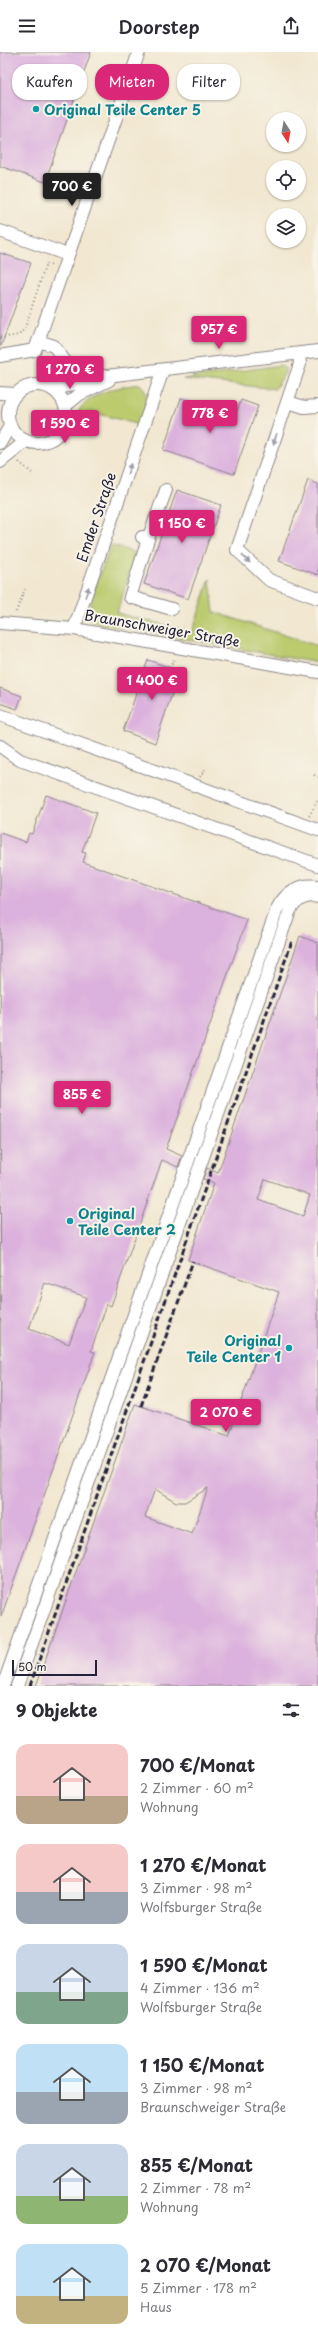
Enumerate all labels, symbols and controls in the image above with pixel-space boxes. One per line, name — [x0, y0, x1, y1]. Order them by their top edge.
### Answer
text: Doorstep — [118, 13, 200, 40]
icon: menu — [16, 15, 38, 37]
icon: share — [280, 15, 302, 37]
chip: Kaufen — [12, 64, 87, 100]
chip: Mieten — [95, 64, 169, 100]
chip: Filter — [177, 64, 240, 100]
place label: Original Teile Center 5 — [44, 99, 201, 120]
marker: Original Teile Center 5 — [31, 104, 41, 114]
north arrow — [266, 112, 306, 152]
map controls — [266, 112, 306, 248]
button: locate — [266, 160, 306, 200]
pin: 700 € — [44, 173, 100, 207]
text: 700 € — [52, 176, 92, 195]
button: layers — [266, 208, 306, 248]
pin: 957 € — [191, 316, 247, 350]
text: 957 € — [200, 319, 238, 338]
pin: 1 270 € — [33, 356, 107, 390]
text: 1 270 € — [46, 359, 94, 378]
pin: 778 € — [182, 400, 238, 434]
text: 778 € — [191, 403, 229, 422]
pin: 1 590 € — [28, 410, 102, 444]
text: 1 590 € — [40, 413, 90, 432]
one-way arrow — [272, 433, 278, 445]
one-way arrow — [126, 462, 132, 474]
street label: Emder Straße — [71, 469, 121, 565]
pin: 1 150 € — [145, 510, 219, 544]
text: 1 150 € — [158, 513, 206, 532]
one-way arrow — [241, 554, 251, 564]
one-way arrow — [84, 585, 90, 597]
street label: Braunschweiger Straße — [83, 604, 241, 652]
pin: 1 400 € — [115, 667, 189, 701]
text: 1 400 € — [126, 670, 178, 689]
pin: 855 € — [54, 1081, 110, 1115]
text: 855 € — [63, 1084, 101, 1103]
place label: Original Teile Center 2 — [78, 1203, 176, 1240]
marker: Original Teile Center 2 — [65, 1216, 75, 1226]
place label: Original Teile Center 1 — [186, 1330, 281, 1367]
marker: Original Teile Center 1 — [284, 1343, 294, 1353]
pin: 2 070 € — [189, 1399, 263, 1433]
text: 2 070 € — [200, 1402, 252, 1421]
scale bar — [12, 1658, 97, 1677]
text: 50 m — [18, 1658, 47, 1675]
text: 9 Objekte — [16, 1697, 97, 1723]
icon: filters — [280, 1699, 302, 1721]
text: 700 €/Monat — [140, 1752, 255, 1778]
icon: home — [48, 1760, 96, 1808]
text: 2 Zimmer · 60 m² — [140, 1778, 254, 1797]
text: Wohnung — [140, 1797, 199, 1816]
text: 1 270 €/Monat — [140, 1852, 266, 1878]
icon: home — [48, 1860, 96, 1908]
text: 3 Zimmer · 98 m² — [140, 1878, 253, 1897]
text: Wolfsburger Straße — [140, 1897, 262, 1916]
text: 1 590 €/Monat — [140, 1952, 268, 1978]
icon: home — [48, 1960, 96, 2008]
text: 4 Zimmer · 136 m² — [140, 1978, 260, 1997]
text: Wolfsburger Straße — [140, 1997, 262, 2016]
text: 1 150 €/Monat — [140, 2052, 264, 2078]
icon: home — [48, 2060, 96, 2108]
text: 3 Zimmer · 98 m² — [140, 2078, 253, 2097]
text: Braunschweiger Straße — [140, 2097, 286, 2116]
text: 855 €/Monat — [140, 2152, 253, 2178]
icon: home — [48, 2160, 96, 2208]
text: 2 Zimmer · 78 m² — [140, 2178, 251, 2197]
text: Wohnung — [140, 2197, 199, 2216]
text: 2 070 €/Monat — [140, 2252, 271, 2278]
icon: home — [48, 2260, 96, 2308]
text: 5 Zimmer · 178 m² — [140, 2278, 257, 2297]
text: Haus — [140, 2297, 172, 2316]

